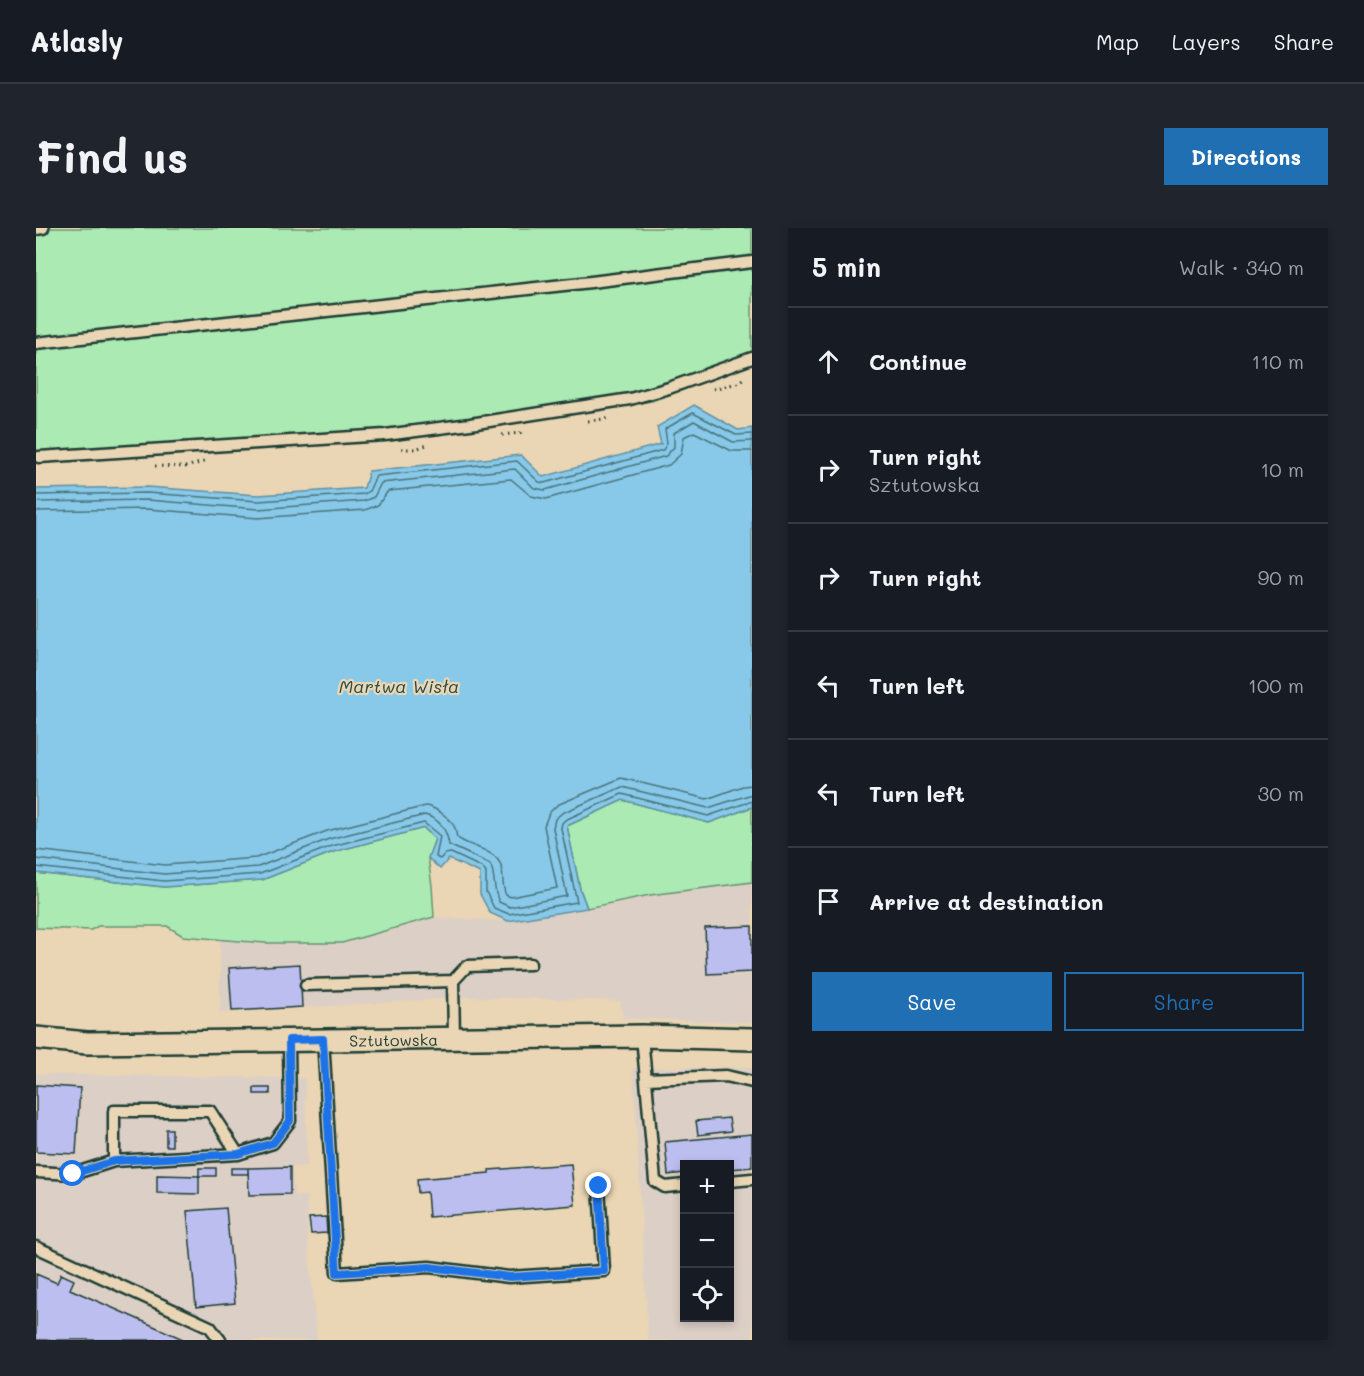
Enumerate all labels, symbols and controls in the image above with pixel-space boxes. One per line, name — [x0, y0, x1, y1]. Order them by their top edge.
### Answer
text: Atlasly — [30, 23, 124, 59]
text: Map — [1096, 28, 1139, 55]
text: Layers — [1172, 28, 1241, 55]
text: Share — [1274, 28, 1334, 55]
button: Directions — [1164, 128, 1328, 185]
text: Find us — [36, 129, 188, 184]
text: 5 min — [812, 250, 881, 284]
text: Walk · 340 m — [1179, 254, 1304, 280]
icon: ahead — [812, 345, 845, 378]
text: Continue — [869, 347, 967, 376]
text: 110 m — [1251, 348, 1304, 374]
text: Turn right — [869, 442, 981, 471]
icon: right — [812, 453, 845, 486]
text: 10 m — [1260, 456, 1304, 482]
text: Sztutowska — [869, 471, 980, 497]
icon: right — [812, 561, 845, 594]
text: Turn right — [869, 563, 981, 592]
text: 90 m — [1258, 564, 1304, 590]
icon: left — [812, 669, 845, 702]
text: Turn left — [869, 671, 965, 700]
text: 100 m — [1248, 672, 1304, 698]
water label: Martwa Wisła — [339, 674, 459, 698]
icon: left — [812, 777, 845, 810]
text: Turn left — [869, 779, 965, 808]
text: 30 m — [1258, 780, 1304, 806]
icon: arrive — [812, 885, 845, 918]
text: Arrive at destination — [869, 887, 1104, 916]
button: Save — [812, 972, 1052, 1031]
button: Share — [1064, 972, 1304, 1031]
street label: Sztutowska — [349, 1028, 438, 1050]
route start — [59, 1160, 85, 1186]
map controls — [680, 1160, 734, 1322]
button: + — [680, 1160, 734, 1214]
route end — [585, 1172, 611, 1198]
button: − — [680, 1214, 734, 1268]
button: locate — [680, 1268, 734, 1322]

